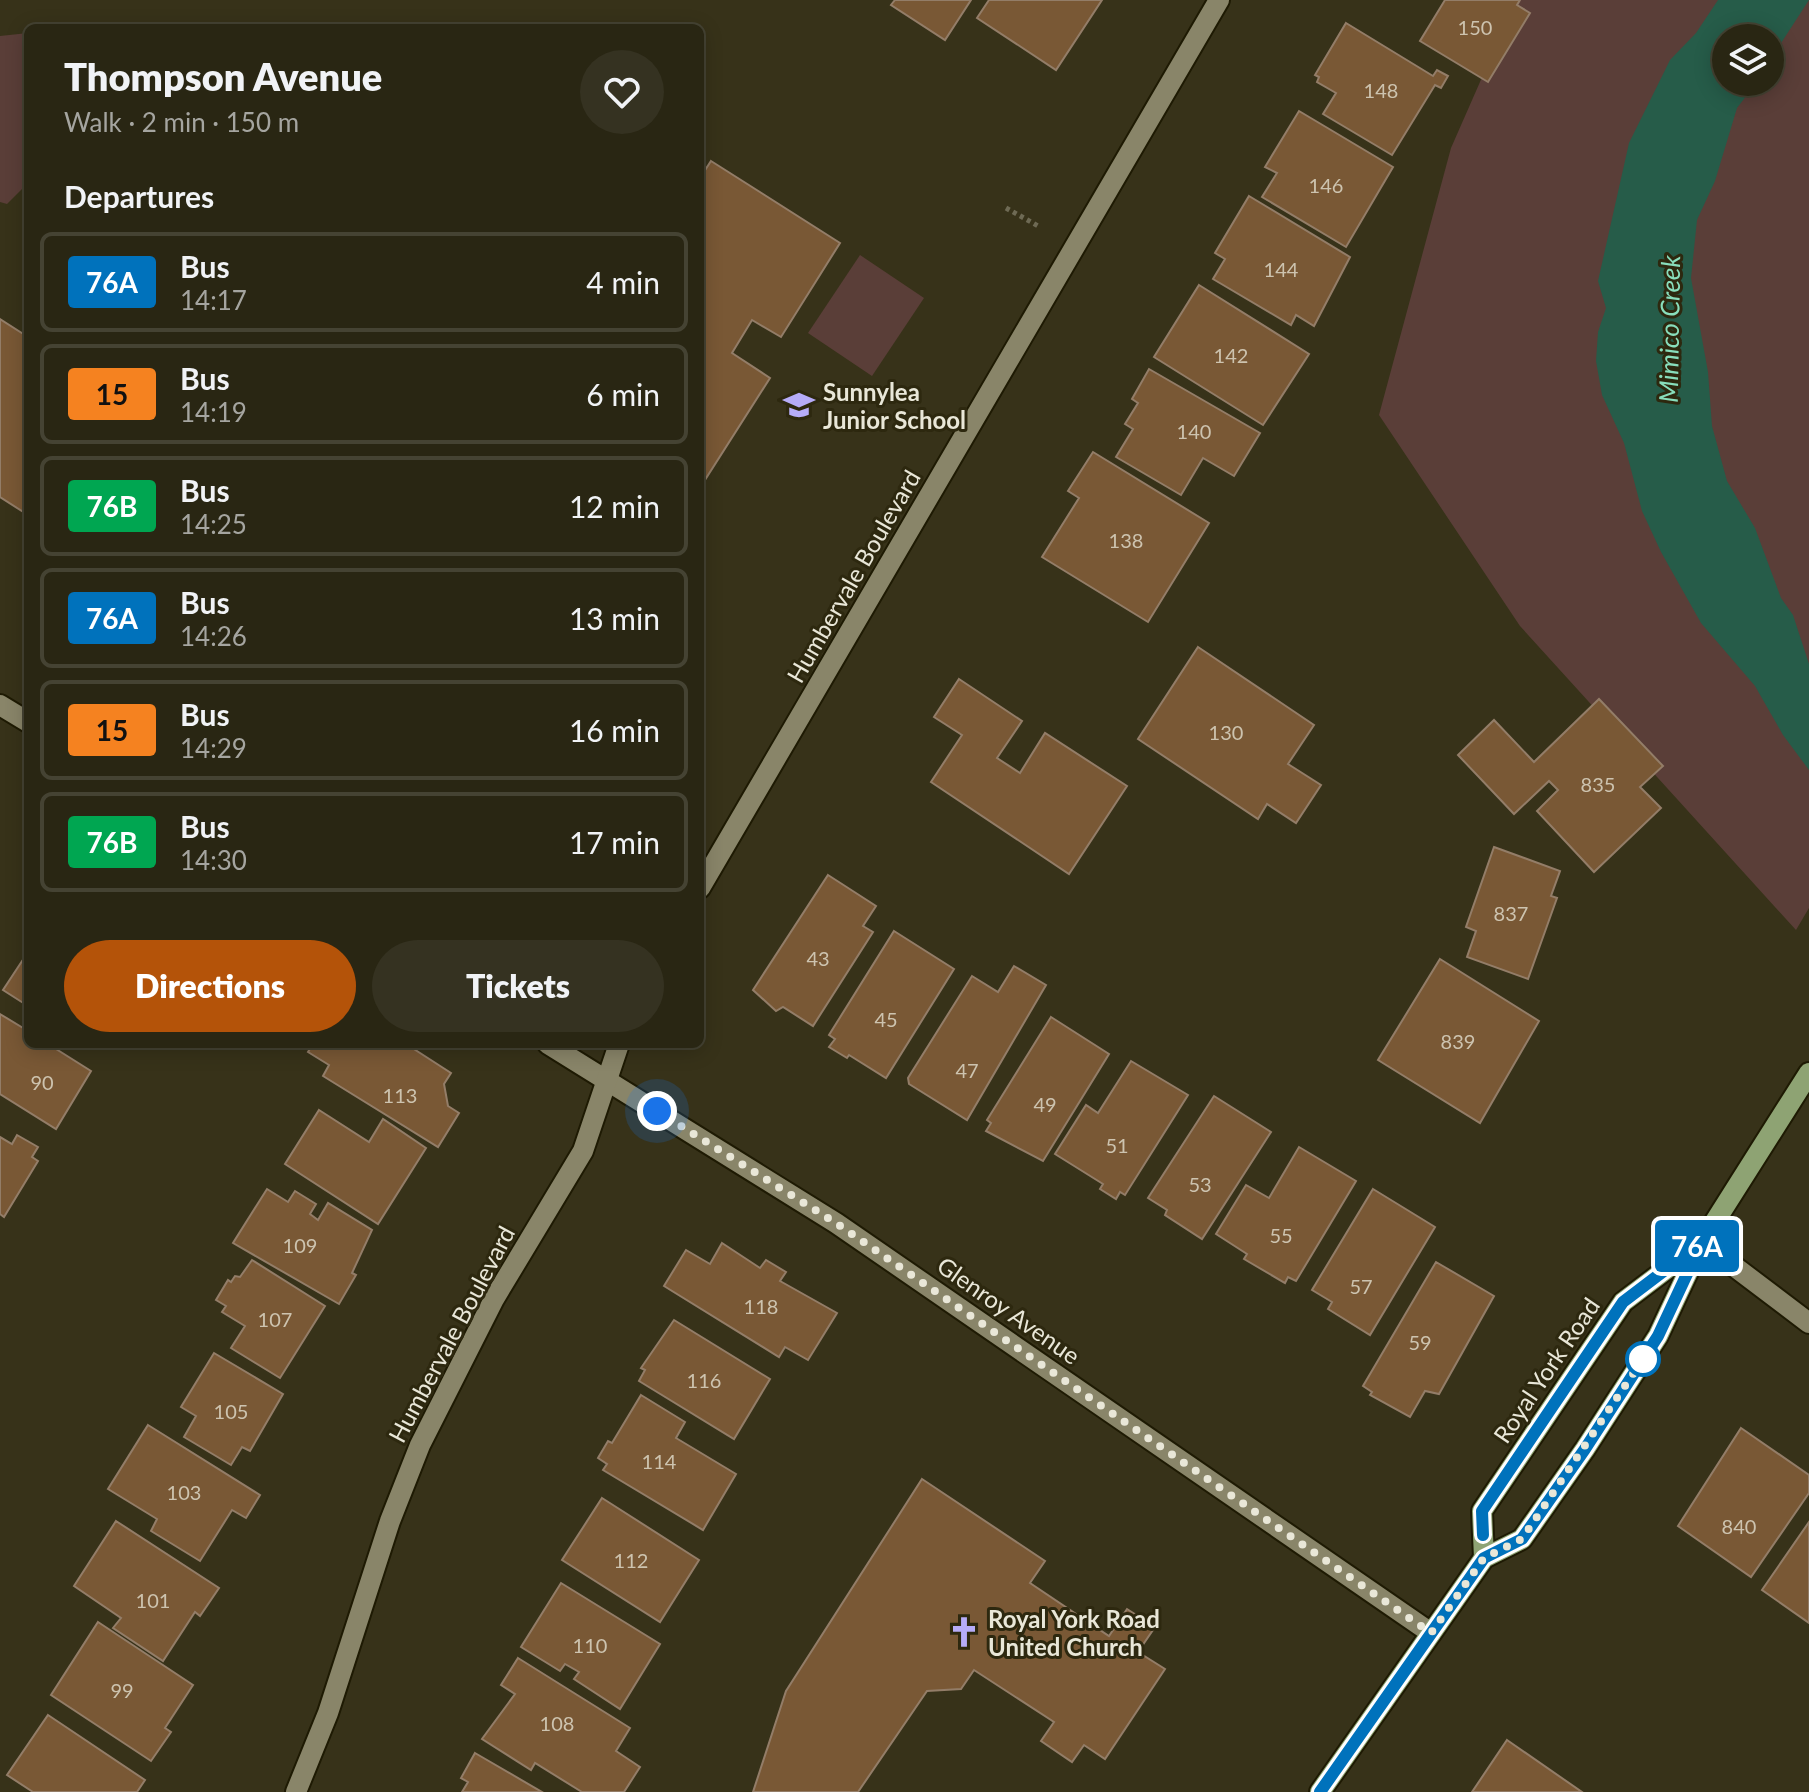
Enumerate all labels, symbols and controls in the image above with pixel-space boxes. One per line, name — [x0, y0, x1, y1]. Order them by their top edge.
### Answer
house number: 150 — [1458, 15, 1492, 39]
map controls — [1712, 24, 1784, 96]
button: layers — [1712, 24, 1784, 96]
button: heart — [580, 50, 664, 134]
text: Thompson Avenue — [64, 53, 382, 99]
house number: 148 — [1364, 78, 1398, 102]
text: Walk · 2 min · 150 m — [64, 106, 299, 138]
house number: 146 — [1309, 173, 1343, 197]
text: Departures — [64, 178, 214, 214]
text: Bus — [180, 248, 230, 284]
water label: Mimico Creek — [1652, 254, 1686, 403]
house number: 144 — [1264, 257, 1299, 281]
text: 4 min — [586, 264, 660, 300]
text: 76A — [86, 265, 138, 299]
text: 14:17 — [180, 284, 247, 316]
house number: 142 — [1214, 343, 1248, 367]
text: Bus — [180, 360, 230, 396]
text: 6 min — [586, 376, 660, 412]
text: 15 — [96, 377, 128, 411]
place label: Sunnylea Junior School — [823, 377, 966, 434]
school or university icon: Sunnylea Junior School — [782, 388, 816, 422]
text: 14:19 — [180, 396, 247, 428]
house number: 140 — [1177, 419, 1211, 443]
street label: Humbervale Boulevard — [780, 464, 926, 688]
text: Bus — [180, 472, 230, 508]
text: 12 min — [569, 488, 660, 524]
text: 76B — [87, 489, 137, 523]
text: 14:25 — [180, 508, 247, 540]
house number: 138 — [1109, 528, 1143, 552]
text: Bus — [180, 584, 230, 620]
text: 13 min — [569, 600, 660, 636]
text: 76A — [86, 601, 138, 635]
text: 14:26 — [180, 620, 247, 652]
text: Bus — [180, 696, 230, 732]
text: 16 min — [569, 712, 660, 748]
text: 15 — [96, 713, 128, 747]
house number: 130 — [1209, 720, 1243, 744]
text: 14:29 — [180, 732, 247, 764]
house number: 835 — [1581, 772, 1615, 796]
text: Bus — [180, 808, 230, 844]
text: 17 min — [569, 824, 660, 860]
text: 76B — [87, 825, 137, 859]
text: 14:30 — [180, 844, 247, 876]
house number: 837 — [1494, 901, 1528, 925]
button: Directions — [64, 940, 356, 1032]
button: Tickets — [372, 940, 664, 1032]
house number: 43 — [806, 946, 830, 970]
house number: 45 — [874, 1007, 898, 1031]
house number: 839 — [1441, 1029, 1475, 1053]
house number: 47 — [955, 1058, 979, 1082]
house number: 90 — [30, 1070, 54, 1094]
house number: 113 — [383, 1083, 417, 1107]
your location — [637, 1091, 677, 1131]
house number: 49 — [1033, 1092, 1057, 1116]
house number: 51 — [1105, 1133, 1129, 1157]
house number: 53 — [1188, 1172, 1212, 1196]
line badge: 76A — [1651, 1220, 1743, 1272]
street label: Humbervale Boulevard — [382, 1221, 520, 1447]
house number: 55 — [1269, 1223, 1293, 1247]
text: 76A — [1671, 1229, 1723, 1263]
house number: 109 — [283, 1233, 317, 1257]
street label: Glenroy Avenue — [932, 1250, 1086, 1370]
house number: 57 — [1349, 1274, 1373, 1298]
street label: Royal York Road — [1487, 1292, 1605, 1448]
house number: 118 — [744, 1294, 778, 1318]
house number: 107 — [258, 1307, 292, 1331]
house number: 59 — [1408, 1330, 1432, 1354]
unlabelled marker — [1626, 1342, 1660, 1376]
house number: 116 — [687, 1368, 721, 1392]
house number: 105 — [214, 1399, 248, 1423]
house number: 114 — [642, 1449, 677, 1473]
house number: 103 — [167, 1480, 201, 1504]
house number: 840 — [1722, 1514, 1756, 1538]
house number: 112 — [614, 1548, 648, 1572]
house number: 101 — [136, 1588, 170, 1612]
place label: Royal York Road United Church — [988, 1604, 1160, 1661]
church icon: Royal York Road United Church — [947, 1615, 981, 1649]
house number: 110 — [573, 1633, 607, 1657]
house number: 99 — [110, 1678, 134, 1702]
house number: 108 — [540, 1711, 574, 1735]

